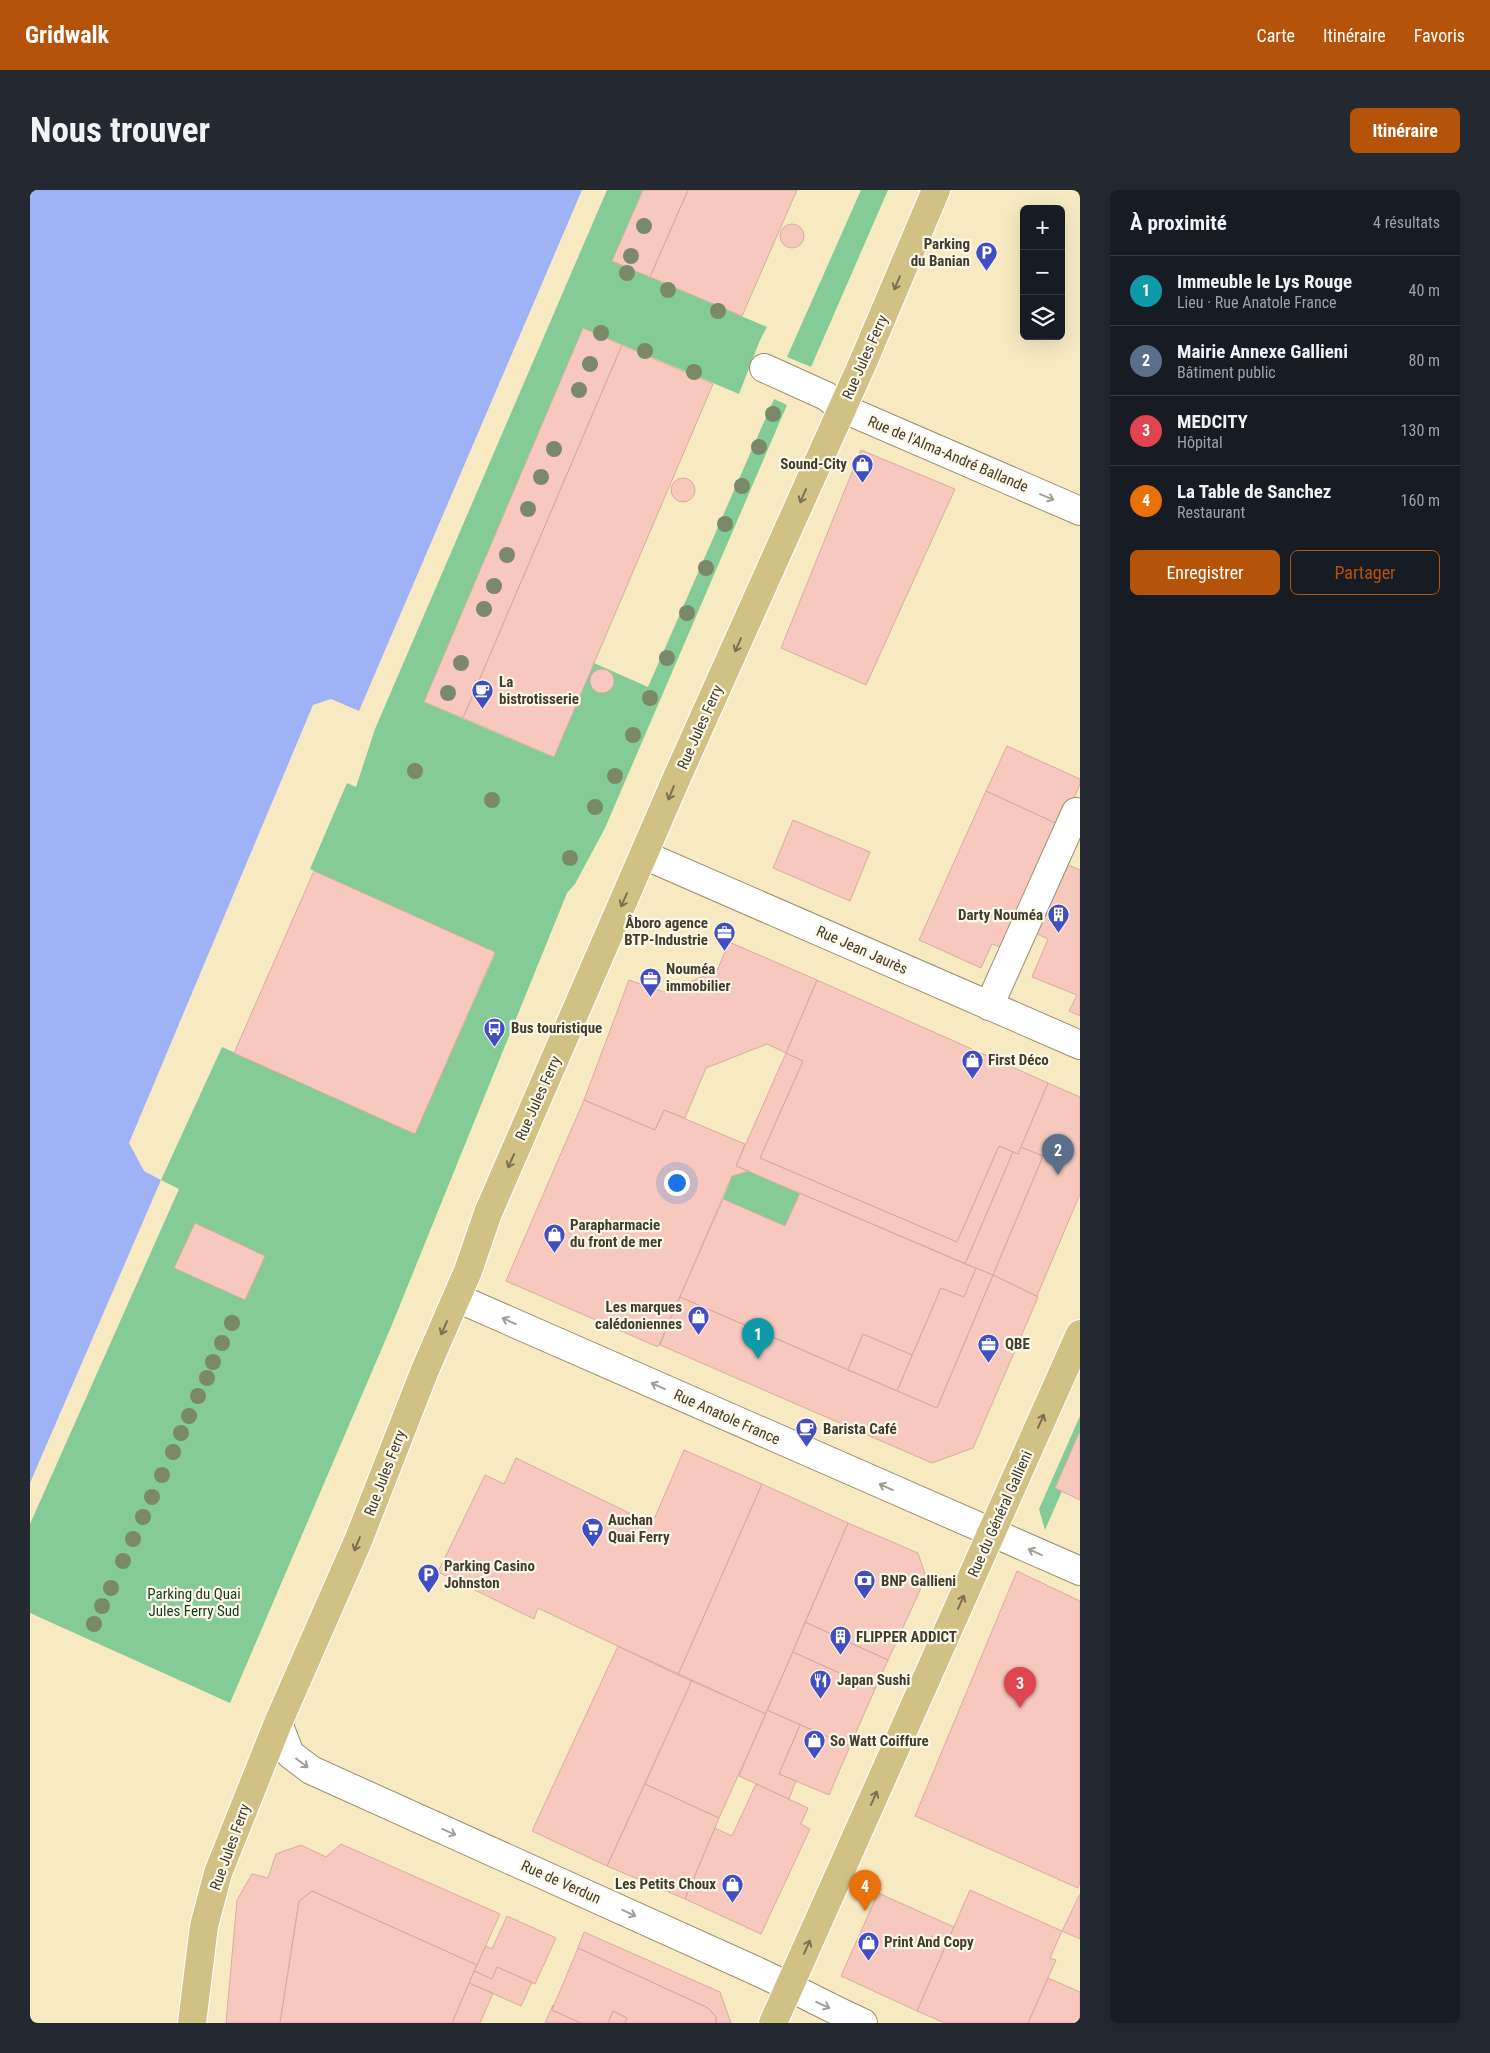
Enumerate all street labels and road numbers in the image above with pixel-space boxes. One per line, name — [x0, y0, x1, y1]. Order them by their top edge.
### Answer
street label: Rue Jules Ferry — [838, 312, 892, 402]
street label: Rue de l'Alma-André Ballande — [865, 412, 1031, 496]
street label: Rue Jules Ferry — [673, 682, 727, 772]
street label: Rue Jean Jaurès — [814, 922, 910, 978]
street label: Rue Jules Ferry — [511, 1053, 565, 1143]
street label: Rue Anatole France — [671, 1386, 783, 1448]
street label: Rue Jules Ferry — [360, 1428, 410, 1518]
street label: Rue du Général Gallieni — [964, 1448, 1036, 1580]
street label: Rue Jules Ferry — [206, 1801, 254, 1893]
street label: Rue de Verdun — [518, 1856, 604, 1908]

